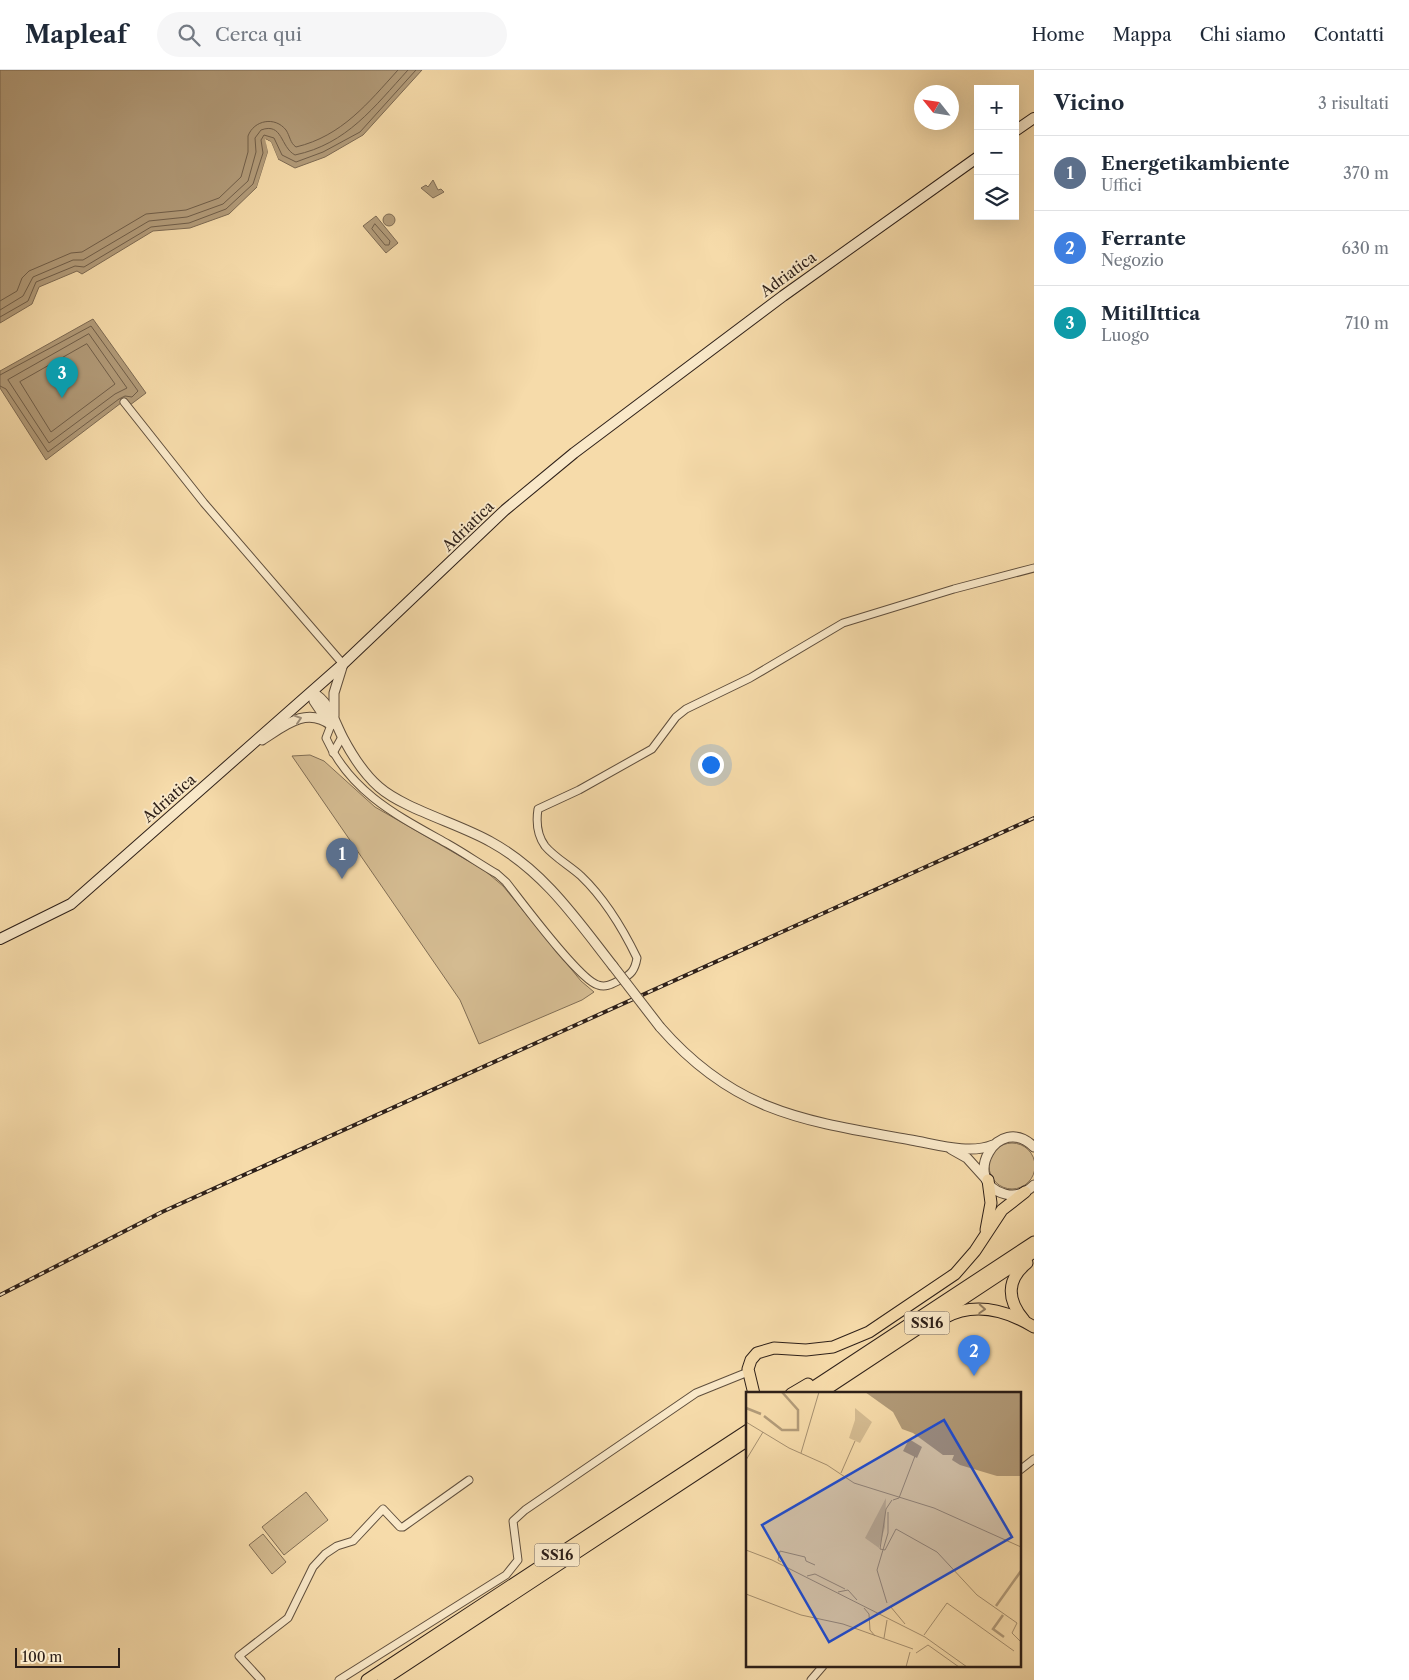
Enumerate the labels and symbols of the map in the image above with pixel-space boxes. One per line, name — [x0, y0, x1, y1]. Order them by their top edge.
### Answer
north arrow — [914, 85, 959, 130]
street label: Adriatica — [756, 247, 820, 301]
pin: 3 — [46, 357, 78, 398]
street label: Adriatica — [437, 497, 498, 556]
one-way arrow — [293, 715, 302, 725]
your location — [698, 752, 724, 778]
street label: Adriatica — [138, 770, 200, 827]
pin: 1 — [326, 838, 358, 879]
one-way arrow — [978, 1303, 986, 1314]
road number: SS16 — [904, 1312, 950, 1334]
pin: 2 — [958, 1335, 990, 1376]
inset map — [746, 1392, 1022, 1668]
road number: SS16 — [534, 1544, 580, 1566]
scale bar — [15, 1645, 120, 1668]

